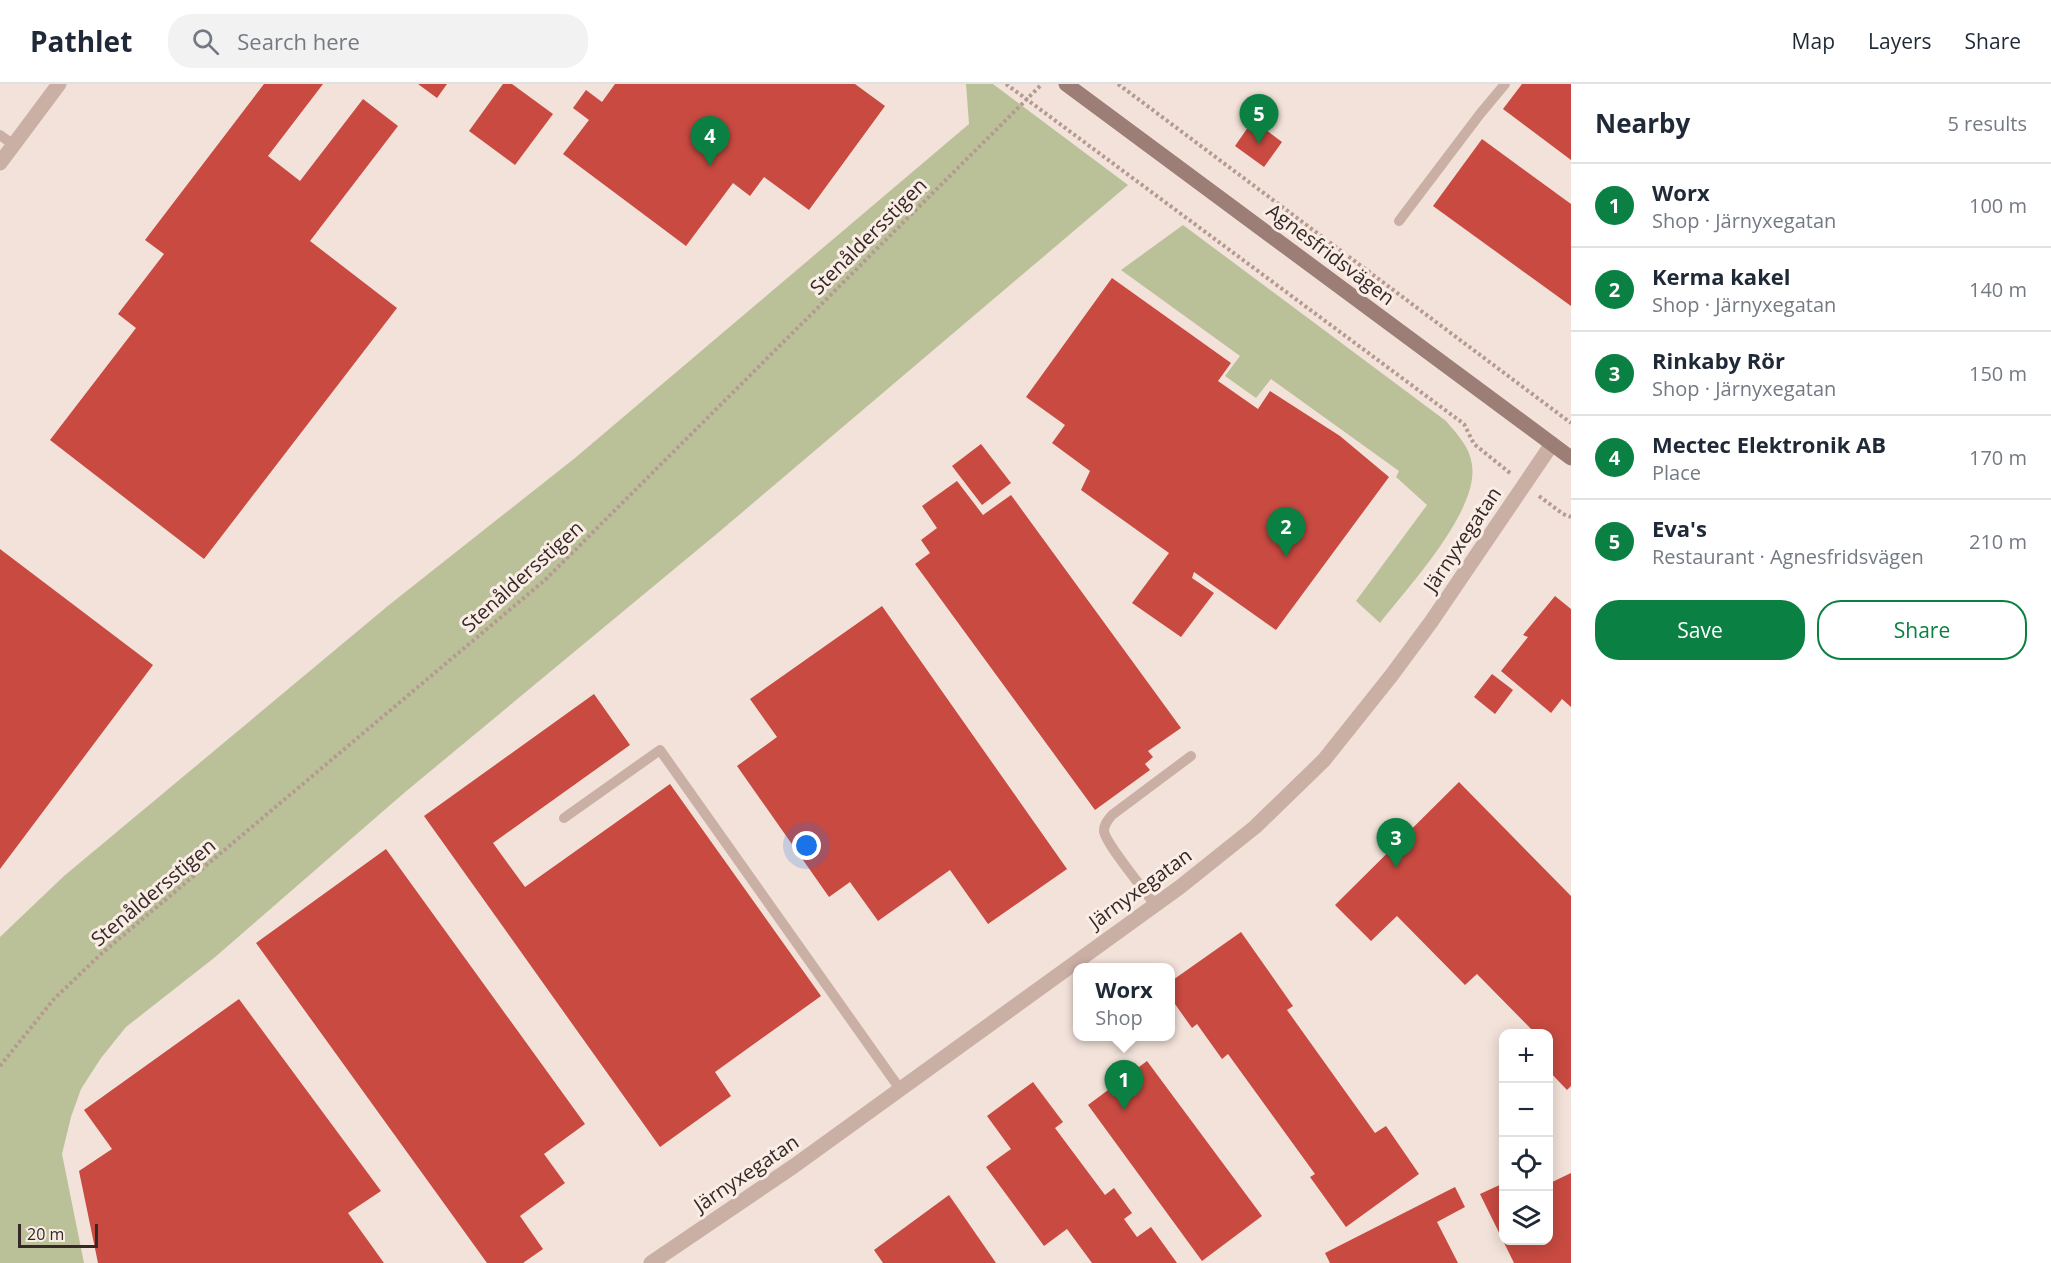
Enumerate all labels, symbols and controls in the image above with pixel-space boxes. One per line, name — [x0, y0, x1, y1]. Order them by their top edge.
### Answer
search box — [168, 14, 588, 68]
text: Pathlet — [30, 22, 132, 60]
icon: search — [189, 25, 222, 58]
text: Search here — [237, 26, 360, 56]
text: Map — [1792, 27, 1835, 55]
text: Layers — [1868, 27, 1932, 55]
text: Share — [1965, 27, 2021, 55]
pin: 5 — [1240, 94, 1278, 144]
text: Nearby — [1595, 105, 1690, 141]
text: 5 results — [1947, 110, 2027, 137]
pin: 4 — [690, 116, 730, 166]
street label: Stenåldersstigen — [804, 172, 932, 300]
text: Worx — [1652, 177, 1710, 207]
text: 1 — [1609, 192, 1620, 219]
text: 100 m — [1969, 192, 2027, 219]
street label: Agnesfridsvägen — [1261, 197, 1401, 311]
text: Shop · Järnyxegatan — [1652, 207, 1836, 234]
text: Kerma kakel — [1652, 261, 1791, 291]
text: 2 — [1609, 276, 1620, 303]
text: 140 m — [1969, 276, 2027, 303]
text: Shop · Järnyxegatan — [1652, 291, 1836, 318]
text: Rinkaby Rör — [1652, 345, 1785, 375]
text: 3 — [1609, 360, 1620, 387]
text: 150 m — [1969, 360, 2027, 387]
text: Shop · Järnyxegatan — [1652, 375, 1836, 402]
text: Mectec Elektronik AB — [1652, 429, 1886, 459]
text: 4 — [1609, 444, 1620, 471]
text: 170 m — [1969, 444, 2027, 471]
text: Place — [1652, 459, 1701, 486]
street label: Järnyxegatan — [1416, 481, 1507, 598]
pin: 2 — [1266, 508, 1306, 557]
text: Eva's — [1652, 513, 1707, 543]
street label: Stenåldersstigen — [455, 514, 589, 638]
text: 5 — [1609, 528, 1620, 555]
text: 210 m — [1969, 528, 2027, 555]
text: Restaurant · Agnesfridsvägen — [1652, 543, 1924, 570]
button: Save — [1595, 600, 1805, 660]
button: Share — [1817, 600, 2027, 660]
pin: 3 — [1376, 818, 1416, 868]
your location — [792, 831, 821, 860]
street label: Stenåldersstigen — [85, 832, 221, 952]
street label: Järnyxegatan — [1081, 841, 1197, 936]
popup — [1073, 963, 1175, 1041]
text: Worx — [1095, 974, 1153, 1004]
text: Shop — [1095, 1004, 1143, 1031]
map controls — [1499, 1029, 1553, 1245]
button: + — [1499, 1029, 1553, 1083]
pin: 1 — [1104, 1060, 1144, 1110]
button: − — [1499, 1083, 1553, 1137]
street label: Järnyxegatan — [687, 1128, 804, 1219]
button: locate — [1499, 1137, 1553, 1191]
button: layers — [1499, 1191, 1553, 1245]
scale bar — [18, 1221, 98, 1248]
text: 20 m — [27, 1223, 64, 1245]

